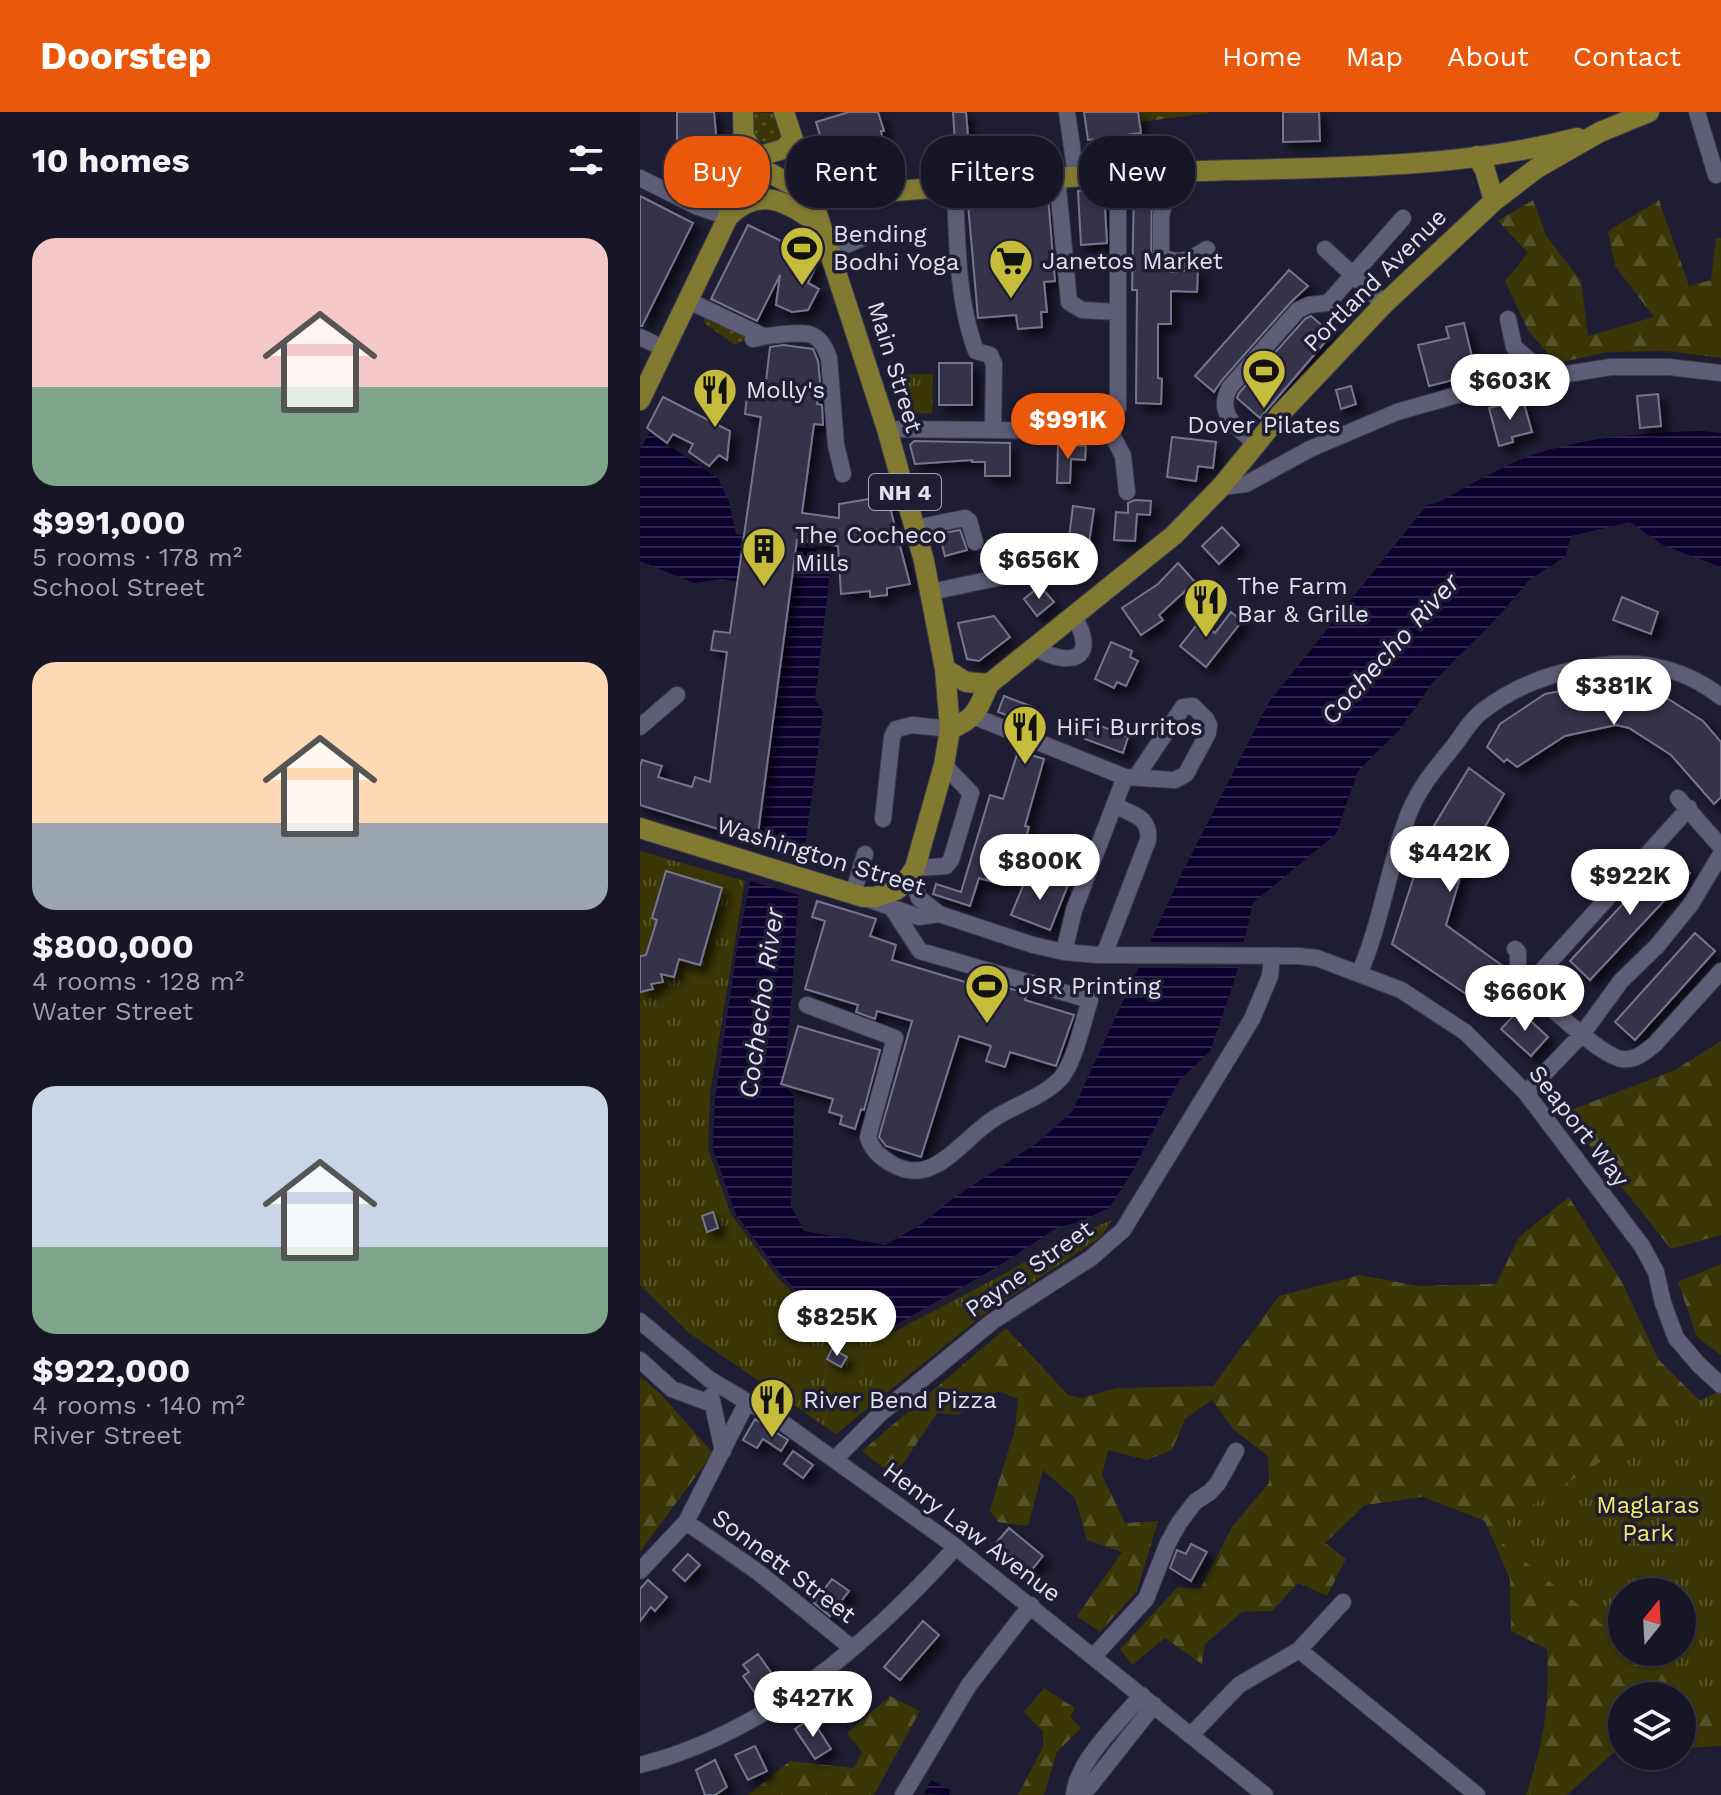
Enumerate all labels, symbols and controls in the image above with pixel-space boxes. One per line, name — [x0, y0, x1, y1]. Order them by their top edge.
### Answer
text: Doorstep — [40, 34, 212, 78]
text: Home — [1222, 40, 1302, 73]
text: Map — [1346, 40, 1403, 73]
text: About — [1447, 40, 1529, 73]
text: Contact — [1573, 40, 1681, 73]
chip: Buy — [664, 136, 770, 208]
chip: Rent — [786, 136, 905, 208]
chip: Filters — [921, 136, 1063, 208]
chip: New — [1079, 136, 1195, 208]
icon: filters — [564, 138, 608, 182]
text: 10 homes — [32, 140, 190, 180]
street label: Portland Avenue — [1298, 203, 1452, 357]
place label: Bending Bodhi Yoga — [833, 220, 959, 276]
sports icon: Bending Bodhi Yoga — [778, 224, 826, 287]
supermarket icon: Janetos Market — [987, 237, 1035, 300]
place label: Janetos Market — [1042, 247, 1223, 275]
icon: home — [248, 290, 392, 434]
street label: Main Street — [862, 298, 928, 436]
sports icon: Dover Pilates — [1240, 347, 1288, 410]
pin: $603K — [1454, 354, 1566, 422]
text: $603K — [1469, 365, 1551, 395]
restaurant icon: Molly's — [691, 366, 739, 429]
place label: Molly's — [746, 376, 825, 404]
pin: $991K — [1012, 393, 1124, 461]
text: $991K — [1029, 404, 1107, 434]
place label: Dover Pilates — [1187, 411, 1341, 439]
road number: NH 4 — [869, 474, 941, 510]
text: $991,000 — [32, 502, 186, 542]
place label: The Cocheco Mills — [795, 521, 947, 577]
building icon: The Cocheco Mills — [740, 525, 788, 588]
pin: $656K — [983, 533, 1095, 601]
text: 5 rooms · 178 m² — [32, 542, 242, 572]
text: $656K — [998, 544, 1080, 574]
water label: Cochecho River — [1315, 567, 1466, 730]
text: School Street — [32, 572, 205, 602]
place label: The Farm Bar & Grille — [1237, 572, 1369, 628]
restaurant icon: The Farm Bar & Grille — [1182, 576, 1230, 639]
pin: $381K — [1558, 659, 1670, 727]
text: $381K — [1575, 670, 1653, 700]
restaurant icon: HiFi Burritos — [1001, 703, 1049, 766]
place label: HiFi Burritos — [1056, 713, 1203, 741]
icon: home — [248, 714, 392, 858]
street label: Washington Street — [713, 811, 929, 901]
pin: $442K — [1394, 826, 1506, 894]
pin: $800K — [984, 834, 1096, 902]
text: $442K — [1408, 837, 1492, 867]
text: $800K — [998, 845, 1082, 875]
pin: $922K — [1574, 849, 1686, 917]
text: $922K — [1589, 860, 1671, 890]
water label: Cochecho River — [733, 905, 789, 1100]
text: $800,000 — [32, 926, 194, 966]
sports icon: JSR Printing — [963, 962, 1011, 1025]
pin: $660K — [1469, 965, 1581, 1033]
text: 4 rooms · 128 m² — [32, 966, 244, 996]
place label: JSR Printing — [1018, 972, 1161, 1000]
text: $660K — [1483, 976, 1567, 1006]
text: Water Street — [32, 996, 193, 1026]
street label: Seaport Way — [1523, 1060, 1635, 1193]
icon: home — [248, 1138, 392, 1282]
street label: Payne Street — [960, 1215, 1098, 1323]
pin: $825K — [781, 1290, 893, 1358]
text: $825K — [796, 1301, 878, 1331]
text: $922,000 — [32, 1350, 191, 1390]
restaurant icon: River Bend Pizza — [748, 1376, 796, 1439]
place label: River Bend Pizza — [803, 1386, 997, 1414]
text: 4 rooms · 140 m² — [32, 1390, 245, 1420]
text: River Street — [32, 1420, 182, 1450]
street label: Henry Law Avenue — [878, 1456, 1066, 1608]
park label: Maglaras Park — [1596, 1491, 1700, 1547]
street label: Sonnett Street — [707, 1503, 861, 1629]
north arrow — [1608, 1578, 1696, 1666]
map controls — [1608, 1578, 1696, 1770]
pin: $427K — [757, 1671, 869, 1739]
text: $427K — [772, 1682, 854, 1712]
button: layers — [1608, 1682, 1696, 1770]

